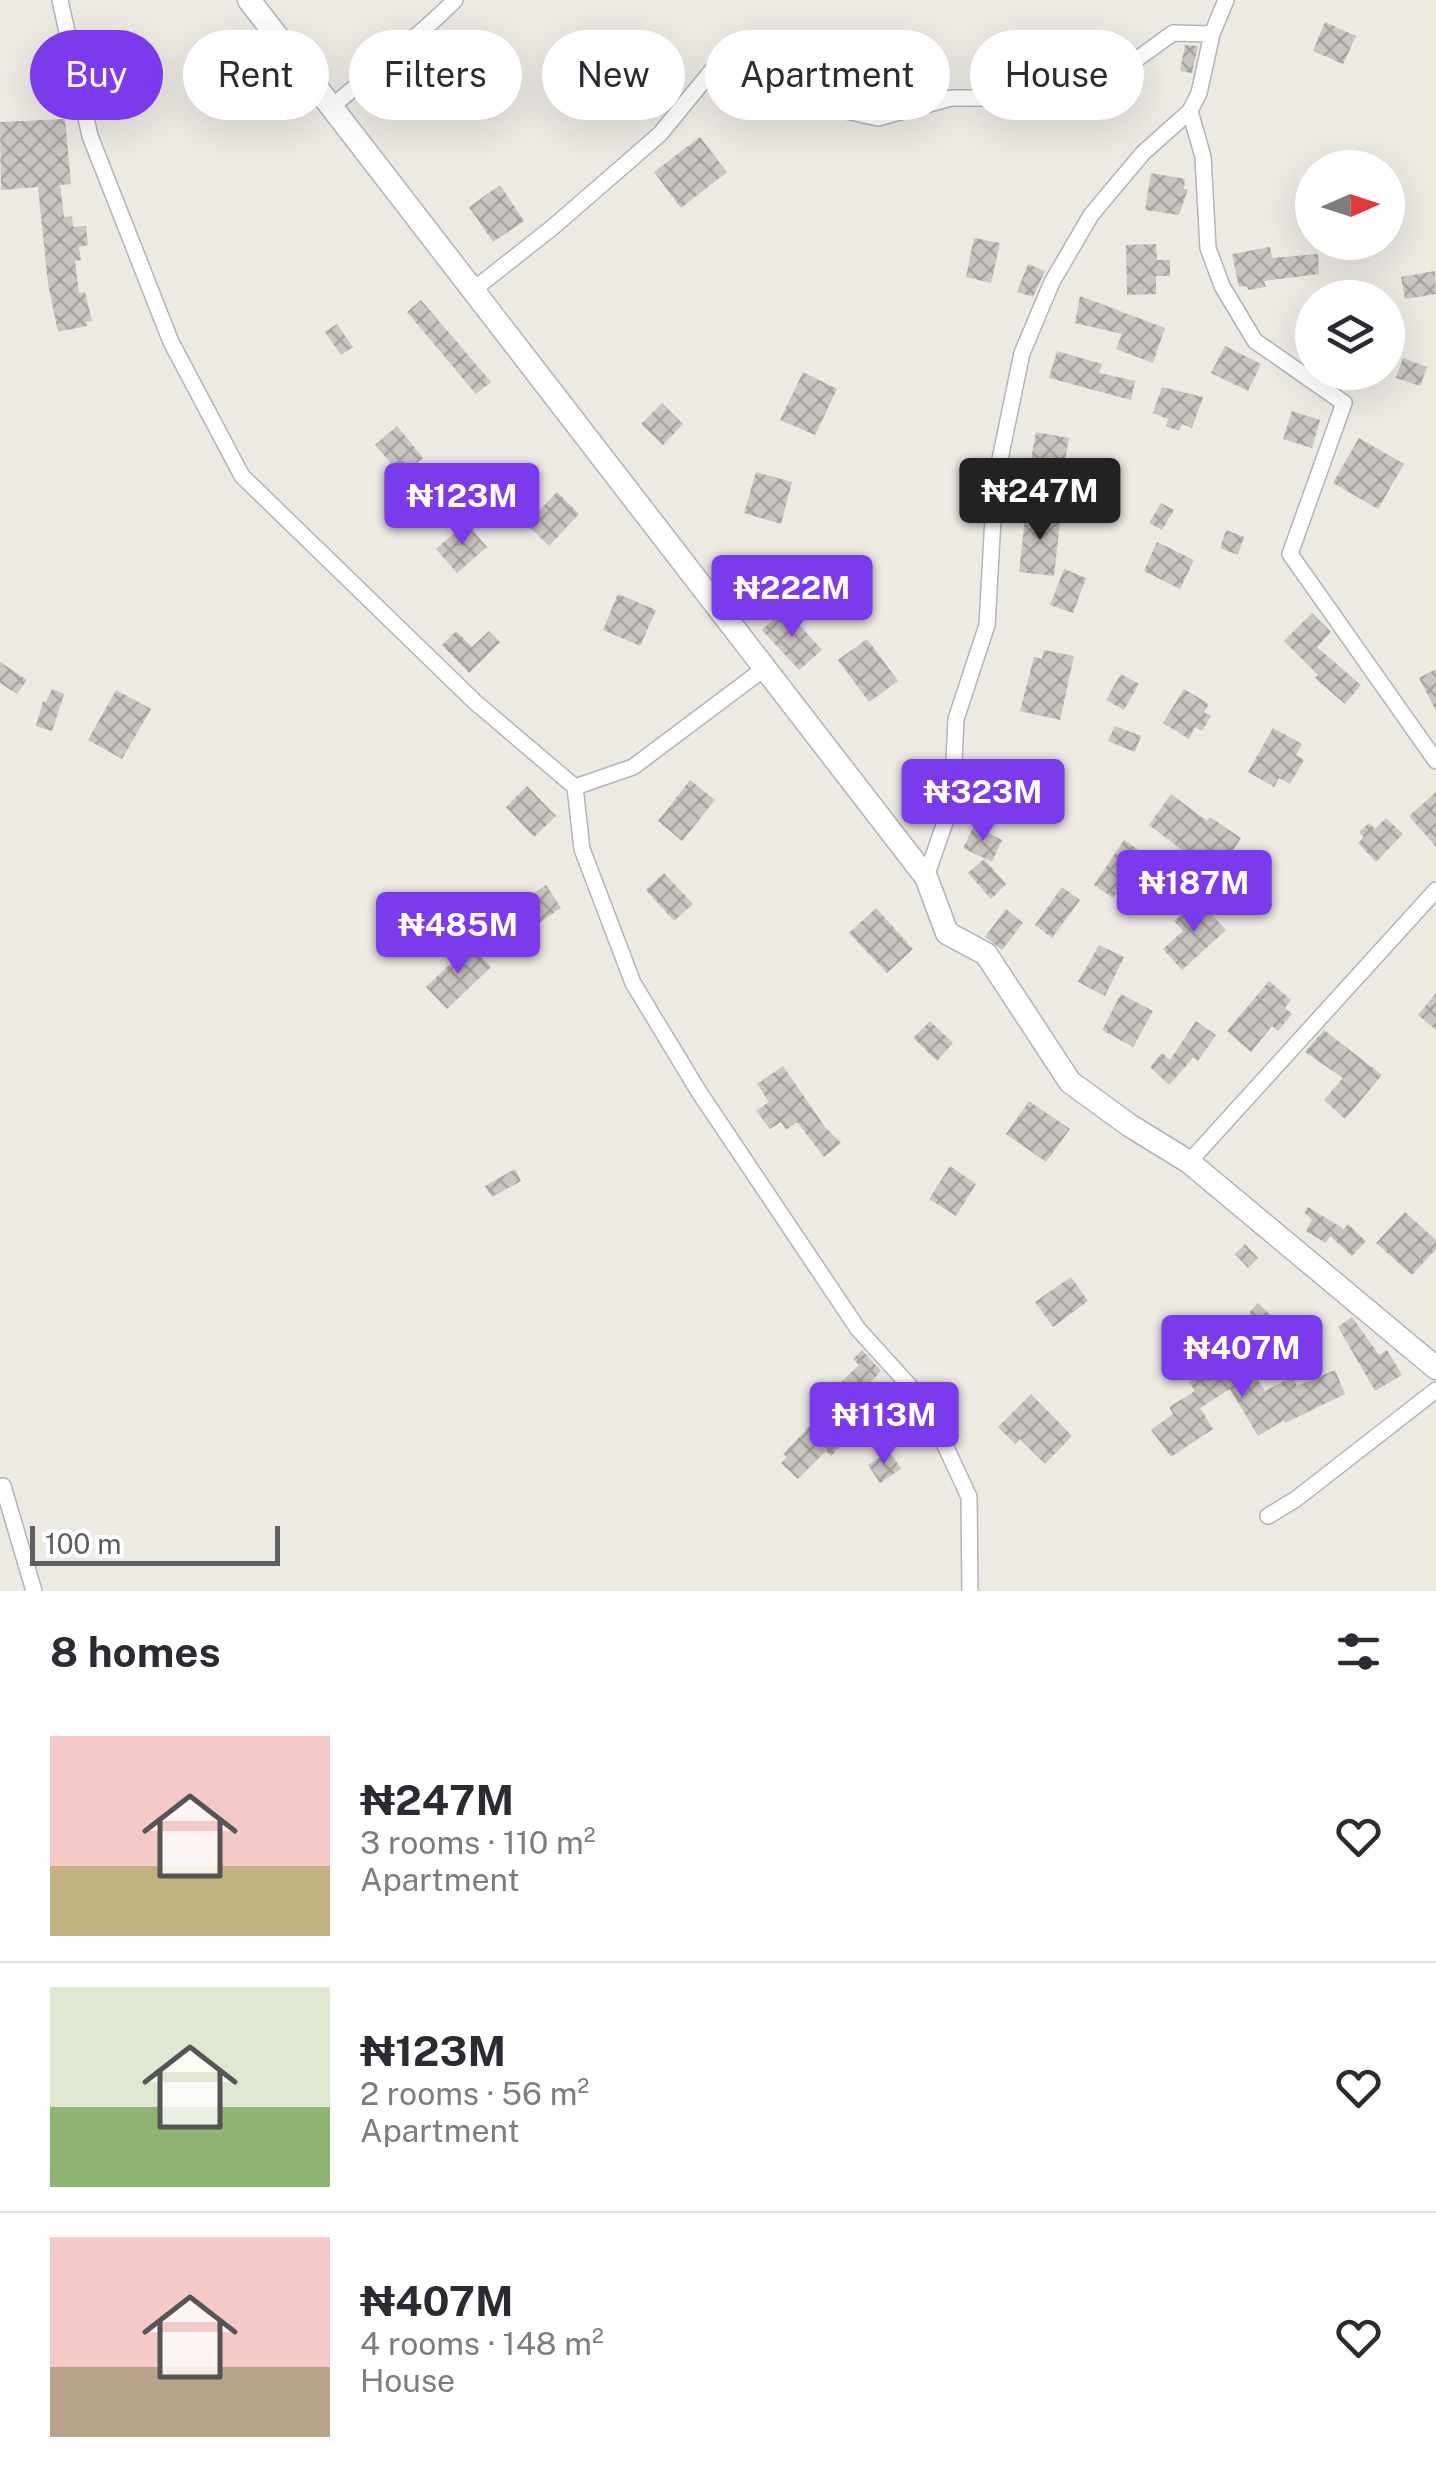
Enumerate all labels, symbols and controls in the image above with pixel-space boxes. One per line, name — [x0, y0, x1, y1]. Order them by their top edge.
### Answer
chip: Buy — [30, 30, 163, 120]
chip: Rent — [183, 30, 329, 120]
chip: Filters — [349, 30, 522, 120]
chip: New — [542, 30, 685, 120]
chip: Apartment — [705, 30, 950, 120]
chip: House — [970, 30, 1144, 120]
north arrow — [1295, 150, 1405, 260]
map controls — [1295, 150, 1405, 390]
button: layers — [1295, 280, 1405, 390]
pin: ₦247M — [970, 458, 1110, 543]
pin: ₦123M — [392, 463, 532, 548]
text: ₦247M — [981, 472, 1099, 509]
text: ₦123M — [406, 477, 518, 514]
pin: ₦222M — [722, 555, 862, 640]
text: ₦222M — [734, 569, 850, 606]
pin: ₦323M — [913, 759, 1053, 844]
text: ₦323M — [924, 773, 1042, 810]
pin: ₦187M — [1124, 850, 1264, 935]
text: ₦187M — [1139, 864, 1249, 901]
pin: ₦485M — [388, 892, 528, 977]
text: ₦485M — [398, 906, 518, 943]
pin: ₦407M — [1172, 1315, 1312, 1400]
text: ₦407M — [1183, 1329, 1301, 1366]
pin: ₦113M — [814, 1382, 954, 1467]
text: ₦113M — [832, 1396, 936, 1433]
scale bar — [30, 1521, 280, 1566]
text: 100 m — [45, 1527, 122, 1560]
icon: filters — [1331, 1624, 1386, 1679]
text: 8 homes — [50, 1627, 221, 1676]
text: ₦247M — [360, 1775, 514, 1824]
icon: home — [130, 1776, 250, 1896]
icon: heart — [1331, 1809, 1386, 1864]
text: 3 rooms · 110 m² — [360, 1824, 596, 1861]
text: Apartment — [360, 1861, 520, 1898]
text: ₦123M — [360, 2026, 506, 2075]
icon: home — [130, 2027, 250, 2147]
icon: heart — [1331, 2060, 1386, 2115]
text: 2 rooms · 56 m² — [360, 2075, 589, 2112]
text: Apartment — [360, 2112, 520, 2149]
text: ₦407M — [360, 2276, 514, 2325]
icon: home — [130, 2277, 250, 2397]
icon: heart — [1331, 2310, 1386, 2365]
text: 4 rooms · 148 m² — [360, 2325, 604, 2362]
text: House — [360, 2362, 455, 2399]

